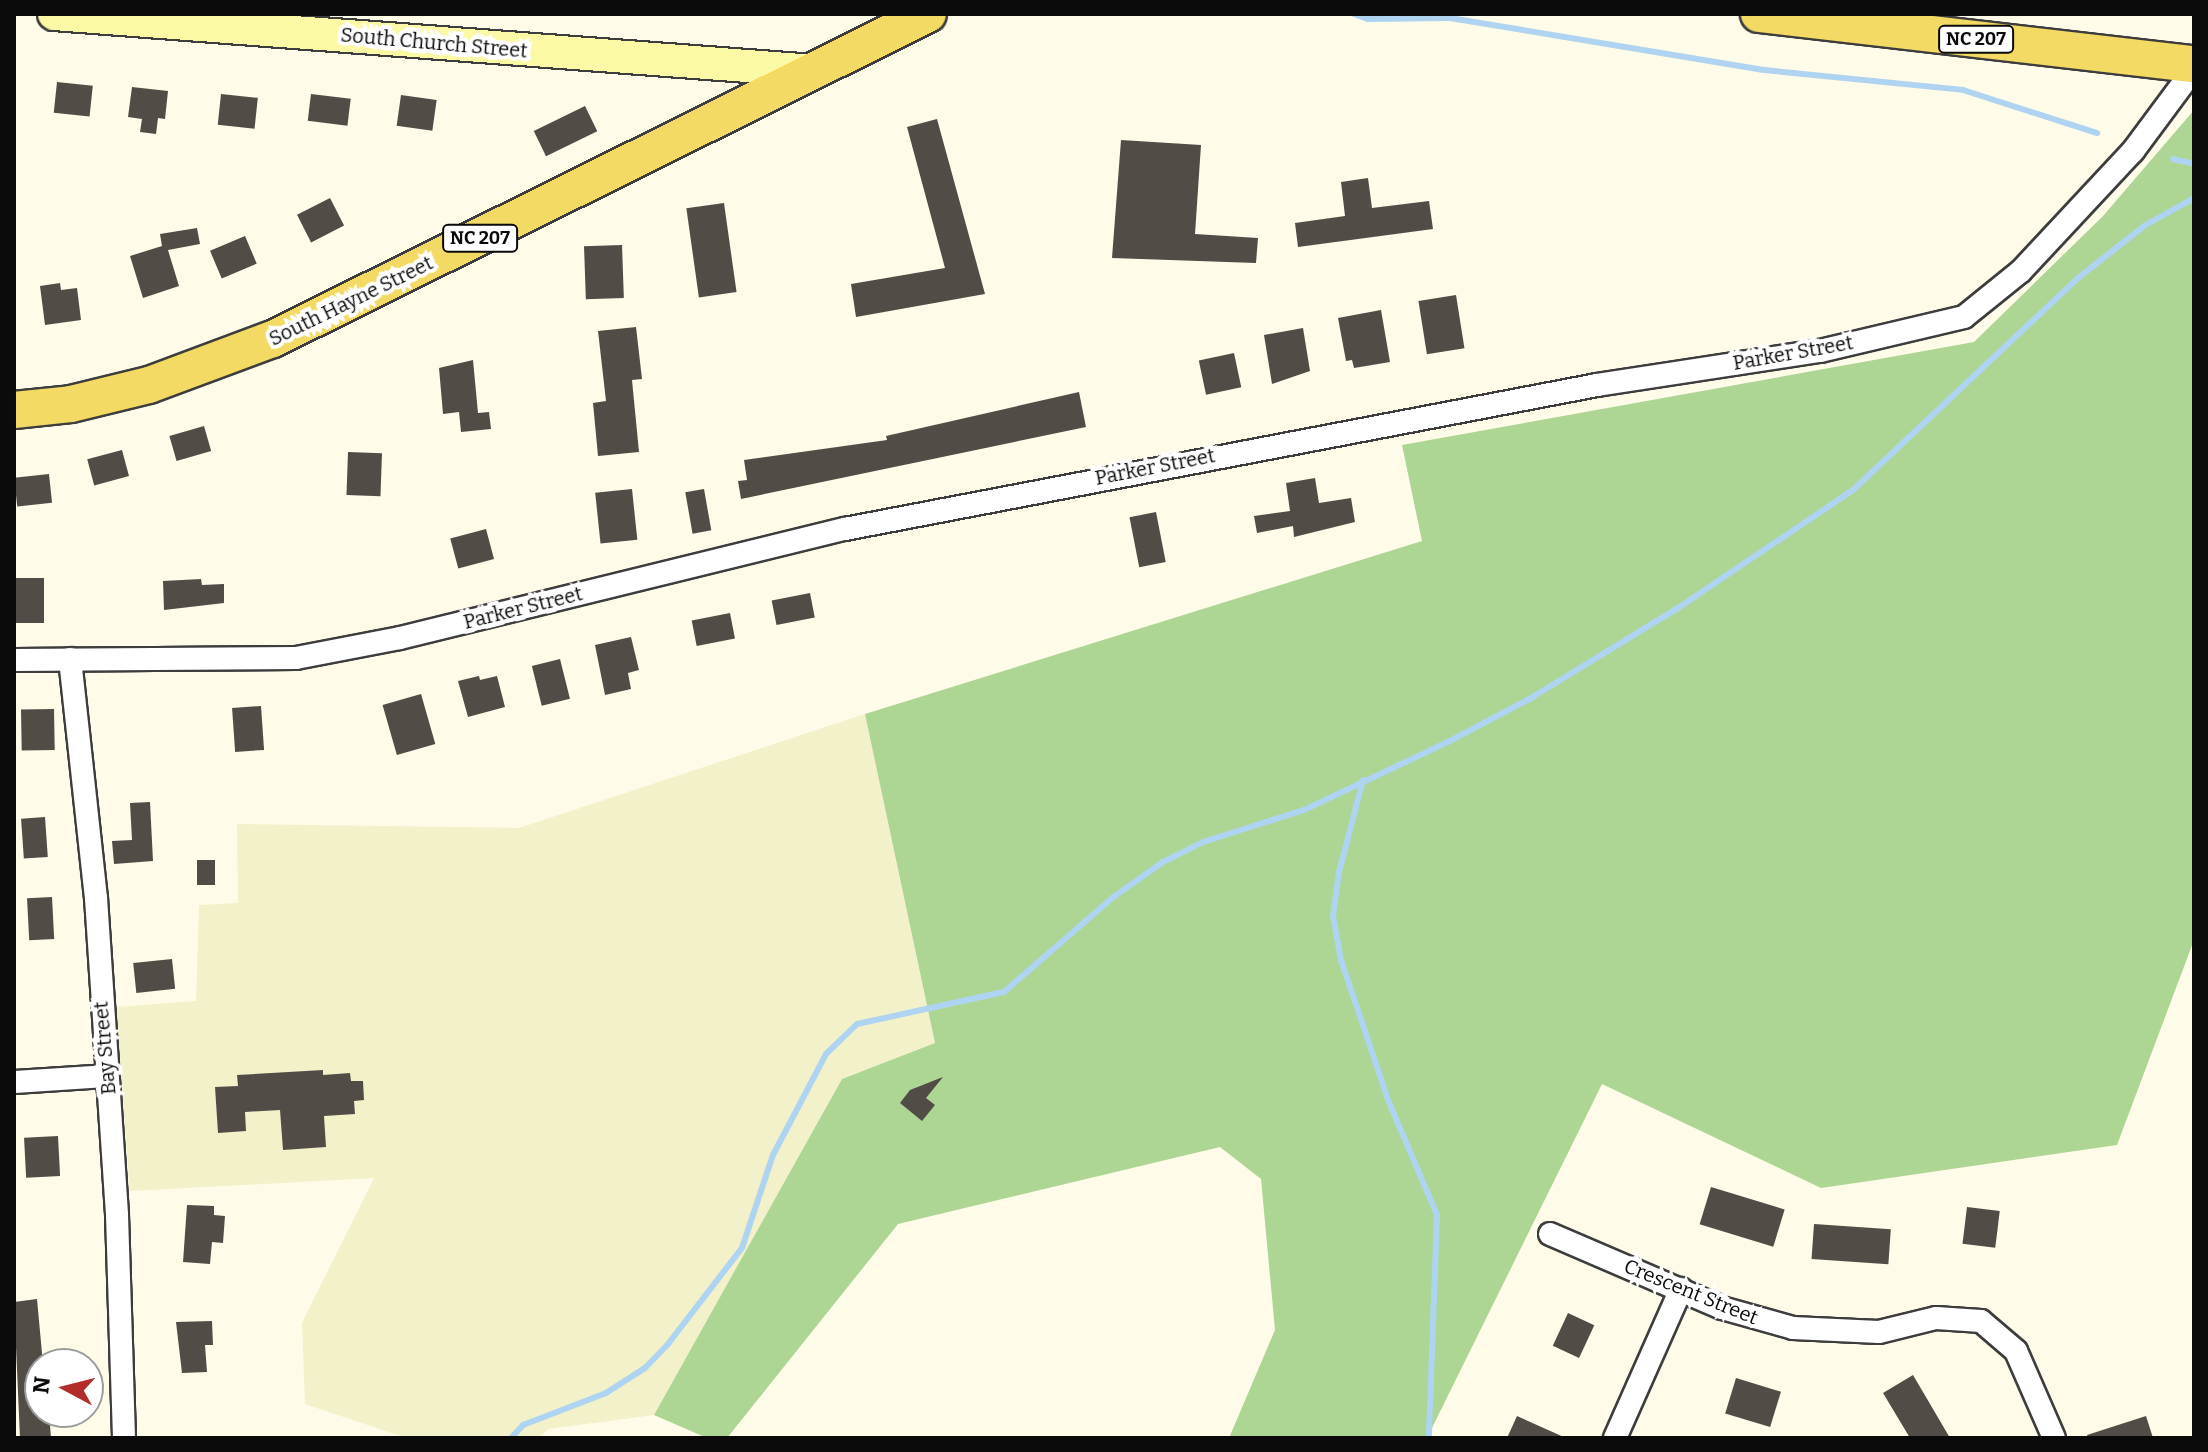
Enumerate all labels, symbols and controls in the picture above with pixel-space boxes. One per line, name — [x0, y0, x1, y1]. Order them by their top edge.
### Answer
street label: South Church Street — [340, 23, 528, 63]
road number: NC 207 — [1938, 25, 2014, 53]
road number: NC 207 — [442, 224, 518, 252]
street label: South Hayne Street — [265, 251, 437, 351]
street label: Parker Street — [1731, 331, 1855, 375]
street label: Parker Street — [1093, 444, 1217, 490]
street label: Parker Street — [461, 582, 585, 634]
street label: Bay Street — [89, 1000, 121, 1096]
street label: Crescent Street — [1620, 1254, 1762, 1330]
north arrow — [24, 1348, 104, 1428]
text: N — [27, 1375, 56, 1395]

